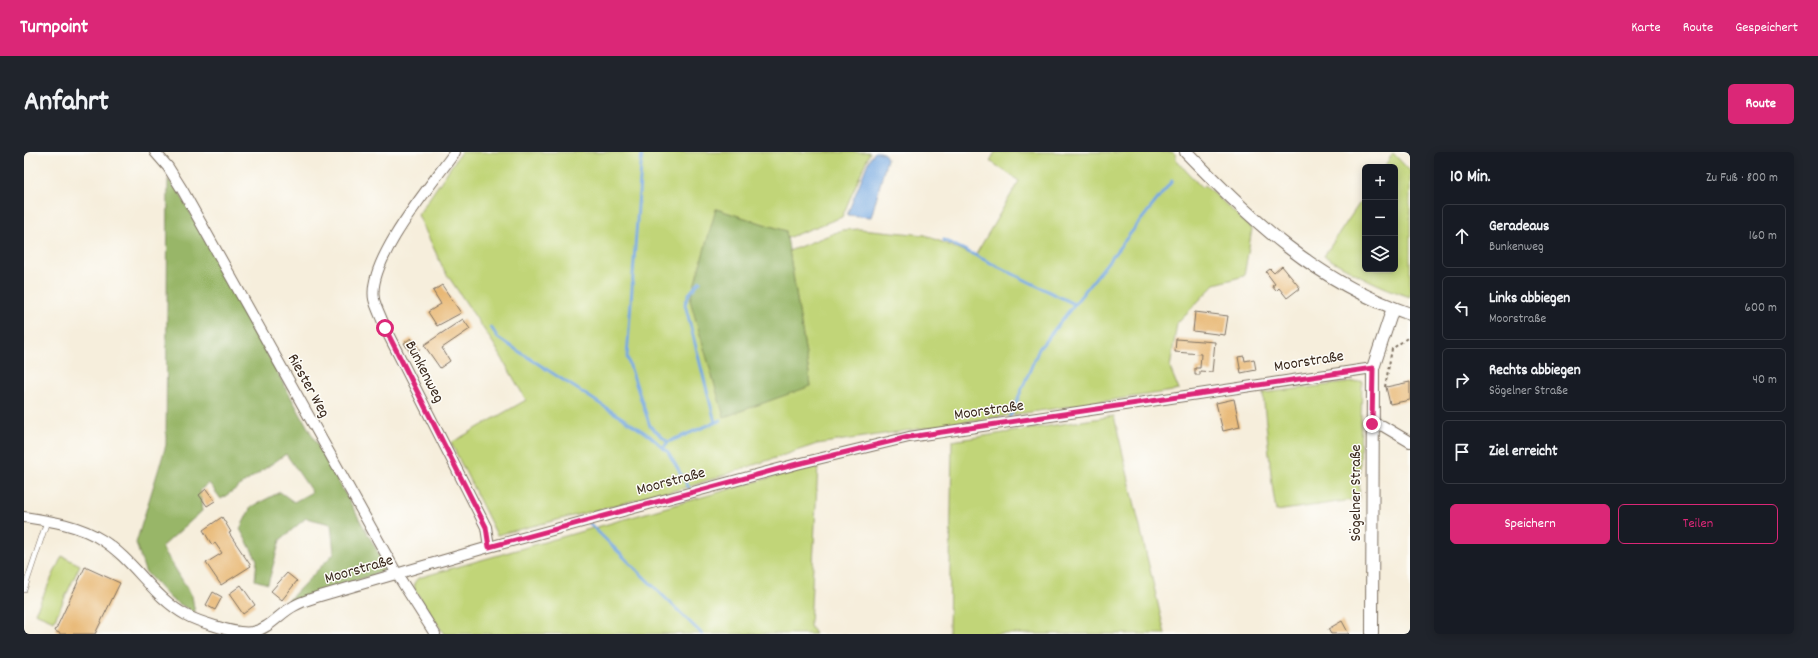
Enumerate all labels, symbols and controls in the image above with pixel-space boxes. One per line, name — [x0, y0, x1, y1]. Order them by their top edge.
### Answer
text: Turnpoint — [20, 15, 88, 42]
text: Karte — [1631, 18, 1661, 38]
text: Route — [1683, 18, 1713, 38]
text: Gespeichert — [1735, 18, 1798, 38]
text: Anfahrt — [24, 84, 109, 124]
button: Route — [1728, 84, 1794, 124]
map controls — [1362, 164, 1398, 272]
button: + — [1362, 164, 1398, 200]
text: 10 Min. — [1450, 166, 1491, 190]
text: Zu Fuß · 800 m — [1706, 169, 1778, 188]
button: − — [1362, 200, 1398, 236]
text: Geradeaus — [1489, 216, 1549, 238]
icon: ahead — [1451, 225, 1473, 247]
text: 160 m — [1749, 227, 1777, 246]
button: layers — [1362, 236, 1398, 272]
text: Bunkenweg — [1489, 238, 1544, 257]
text: Links abbiegen — [1489, 288, 1570, 310]
icon: left — [1451, 297, 1473, 319]
text: 600 m — [1745, 299, 1777, 318]
text: Moorstraße — [1489, 310, 1546, 329]
route start — [376, 319, 394, 337]
street label: Bunkenweg — [398, 337, 450, 407]
street label: Moorstraße — [1272, 345, 1346, 379]
street label: Riester Weg — [281, 350, 335, 422]
text: Rechts abbiegen — [1489, 360, 1581, 382]
icon: right — [1451, 369, 1473, 391]
text: 40 m — [1753, 371, 1777, 390]
text: Sögelner Straße — [1489, 382, 1568, 401]
street label: Moorstraße — [953, 395, 1025, 427]
route end — [1363, 415, 1381, 433]
icon: arrive — [1451, 441, 1473, 463]
text: Ziel erreicht — [1489, 441, 1557, 463]
street label: Sögelner Straße — [1345, 444, 1368, 542]
street label: Moorstraße — [634, 462, 708, 502]
button: Speichern — [1450, 504, 1610, 544]
button: Teilen — [1618, 504, 1778, 544]
street label: Moorstraße — [322, 549, 396, 591]

